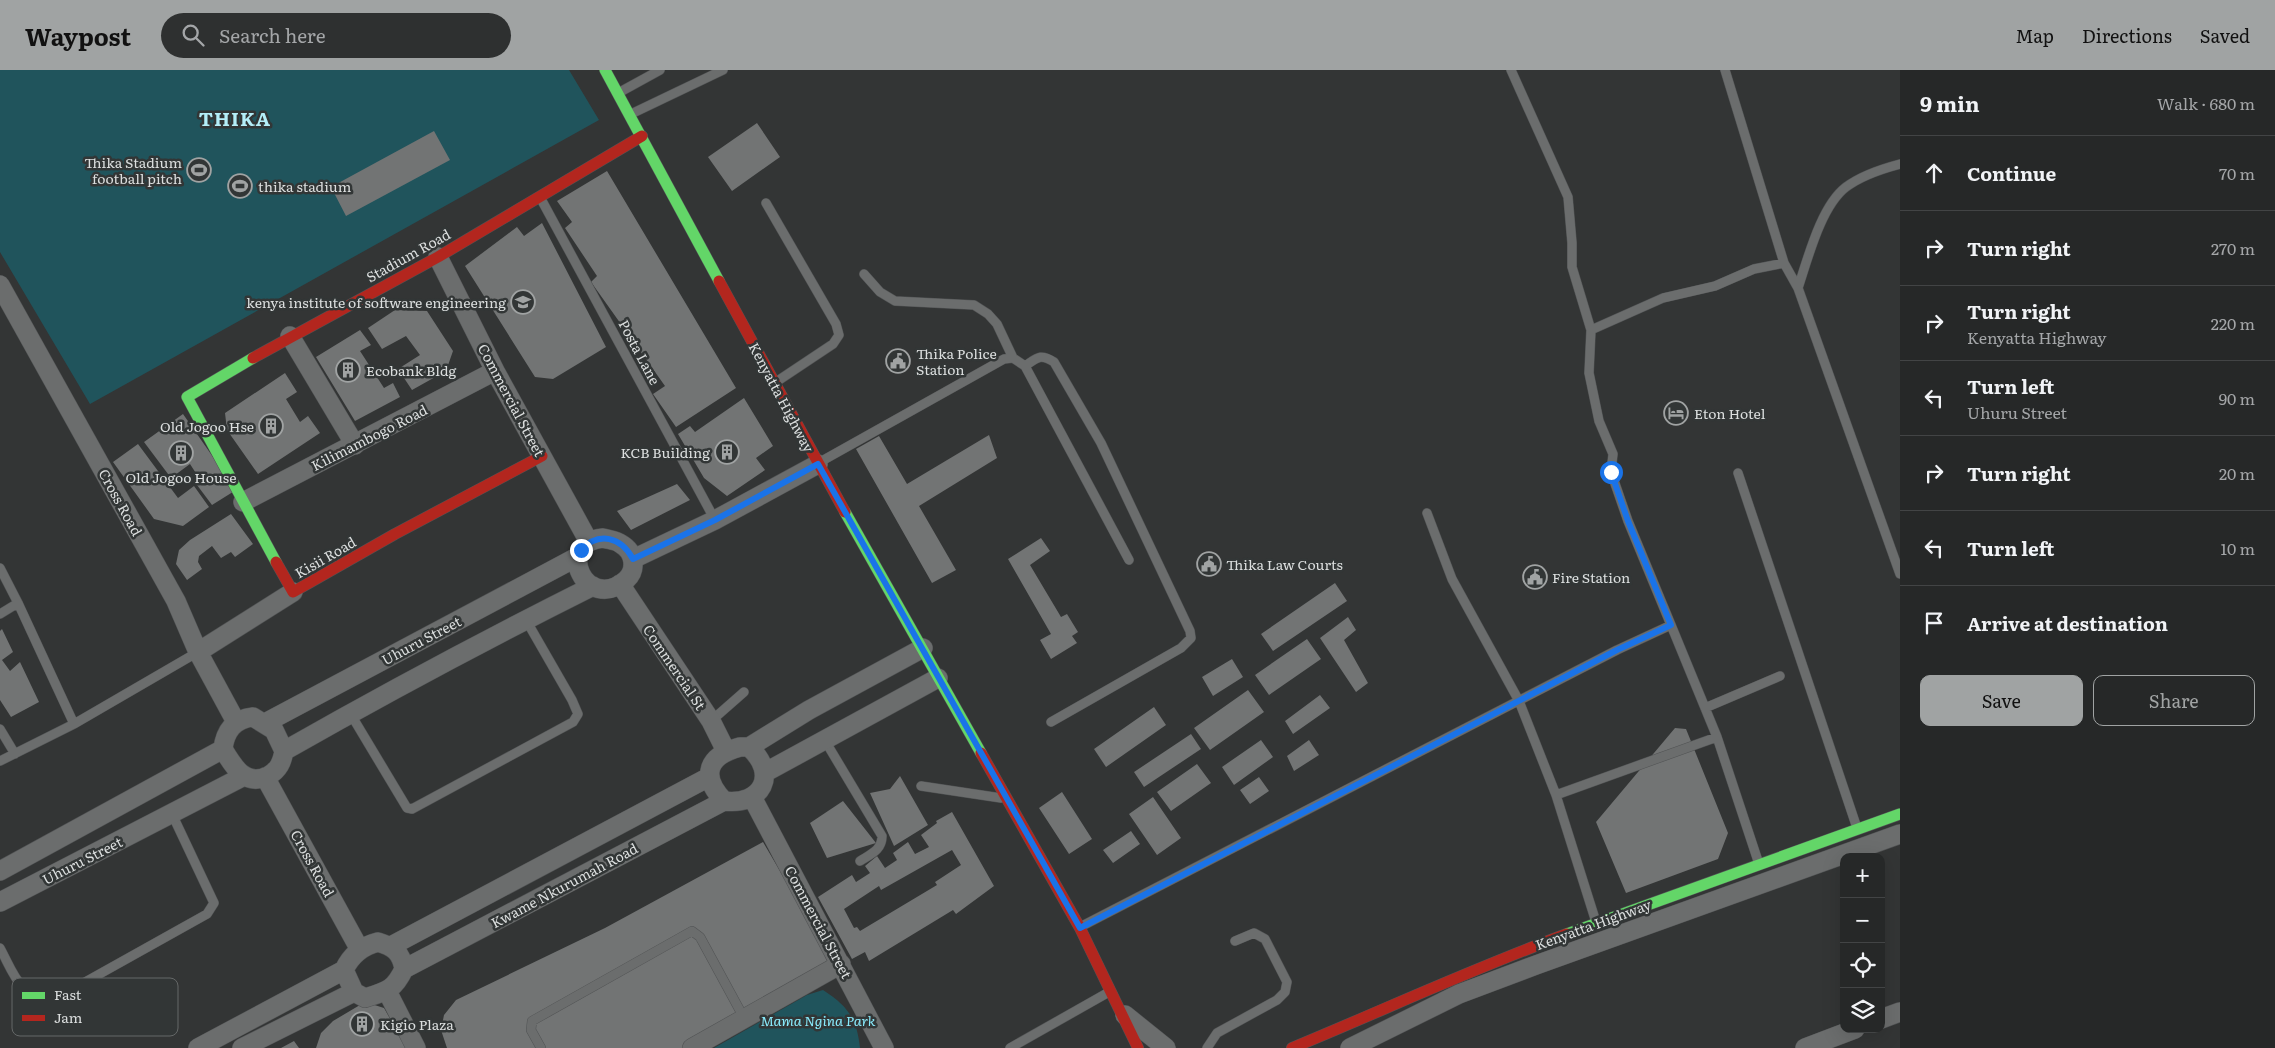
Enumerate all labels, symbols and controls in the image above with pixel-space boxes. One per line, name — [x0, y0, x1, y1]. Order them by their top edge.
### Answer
search box — [161, 13, 511, 58]
text: Waypost — [25, 18, 131, 53]
icon: search — [179, 21, 207, 49]
text: Search here — [219, 21, 326, 49]
text: Map — [2016, 22, 2054, 49]
text: Directions — [2082, 22, 2172, 49]
text: Saved — [2200, 22, 2250, 49]
text: 9 min — [1920, 87, 1980, 118]
text: Walk · 680 m — [2157, 91, 2255, 115]
district label: THIKA — [199, 104, 271, 132]
place label: Thika Stadium football pitch — [84, 152, 182, 188]
sports icon: Thika Stadium football pitch — [186, 157, 212, 183]
icon: ahead — [1920, 159, 1948, 187]
text: Continue — [1967, 159, 2056, 187]
text: 70 m — [2219, 161, 2255, 185]
sports icon: thika stadium — [227, 173, 253, 199]
place label: thika stadium — [258, 176, 352, 196]
street label: Stadium Road — [362, 223, 454, 286]
icon: right — [1920, 234, 1948, 262]
text: Turn right — [1967, 234, 2071, 262]
text: 270 m — [2211, 236, 2255, 260]
school or university icon: kenya institute of software engineering — [510, 289, 536, 315]
place label: kenya institute of software engineering — [246, 292, 506, 312]
text: Turn right — [1967, 297, 2071, 325]
icon: right — [1920, 309, 1948, 337]
text: 220 m — [2211, 311, 2255, 335]
street label: Posta Lane — [614, 316, 666, 388]
text: Kenyatta Highway — [1967, 325, 2106, 349]
street label: Kenyatta Highway — [745, 338, 820, 456]
street label: Commercial Street — [474, 340, 550, 460]
place label: Thika Police Station — [916, 343, 997, 379]
public building icon: Thika Police Station — [885, 348, 911, 374]
building icon: Ecobank Bldg — [335, 357, 361, 383]
place label: Ecobank Bldg — [366, 360, 456, 380]
text: Turn left — [1967, 372, 2054, 400]
icon: left — [1920, 384, 1948, 412]
text: 90 m — [2219, 386, 2255, 410]
street label: Kilimambogo Road — [307, 399, 431, 475]
hotel icon: Eton Hotel — [1663, 400, 1689, 426]
text: Uhuru Street — [1967, 400, 2067, 424]
place label: Eton Hotel — [1694, 403, 1766, 423]
building icon: Old Jogoo Hse — [258, 413, 284, 439]
place label: Old Jogoo Hse — [160, 416, 254, 436]
building icon: KCB Building — [714, 439, 740, 465]
building icon: Old Jogoo House — [168, 440, 194, 466]
place label: KCB Building — [621, 442, 710, 462]
icon: right — [1920, 459, 1948, 487]
text: Turn right — [1967, 459, 2071, 487]
route start — [1600, 461, 1623, 484]
text: 20 m — [2219, 461, 2255, 485]
street label: Cross Road — [94, 465, 148, 539]
place label: Old Jogoo House — [126, 467, 236, 487]
street label: Kisii Road — [291, 531, 360, 583]
icon: left — [1920, 534, 1948, 562]
text: Turn left — [1967, 534, 2054, 562]
text: 10 m — [2221, 536, 2255, 560]
route end — [570, 539, 593, 562]
public building icon: Thika Law Courts — [1196, 551, 1222, 577]
place label: Thika Law Courts — [1226, 554, 1343, 574]
public building icon: Fire Station — [1522, 564, 1548, 590]
place label: Fire Station — [1552, 567, 1630, 587]
icon: arrive — [1920, 609, 1948, 637]
text: Arrive at destination — [1967, 609, 2168, 637]
street label: Uhuru Street — [378, 610, 465, 669]
street label: Commercial St — [639, 620, 711, 714]
button: Save — [1920, 675, 2083, 726]
button: Share — [2093, 675, 2255, 726]
street label: Cross Road — [286, 826, 340, 900]
street label: Uhuru Street — [38, 831, 126, 889]
street label: Kwame Nkurumah Road — [487, 837, 641, 932]
map controls — [1840, 853, 1885, 1033]
button: + — [1840, 853, 1885, 898]
street label: Commercial Street — [781, 862, 857, 982]
street label: Kenyatta Highway — [1532, 893, 1655, 954]
button: − — [1840, 898, 1885, 943]
button: locate — [1840, 943, 1885, 988]
legend — [12, 978, 178, 1036]
text: Fast — [54, 984, 82, 1004]
button: layers — [1840, 988, 1885, 1033]
text: Jam — [54, 1007, 83, 1027]
park label: Mama Ngina Park — [761, 1010, 876, 1030]
building icon: Kigio Plaza — [349, 1011, 375, 1037]
place label: Kigio Plaza — [380, 1014, 454, 1034]

